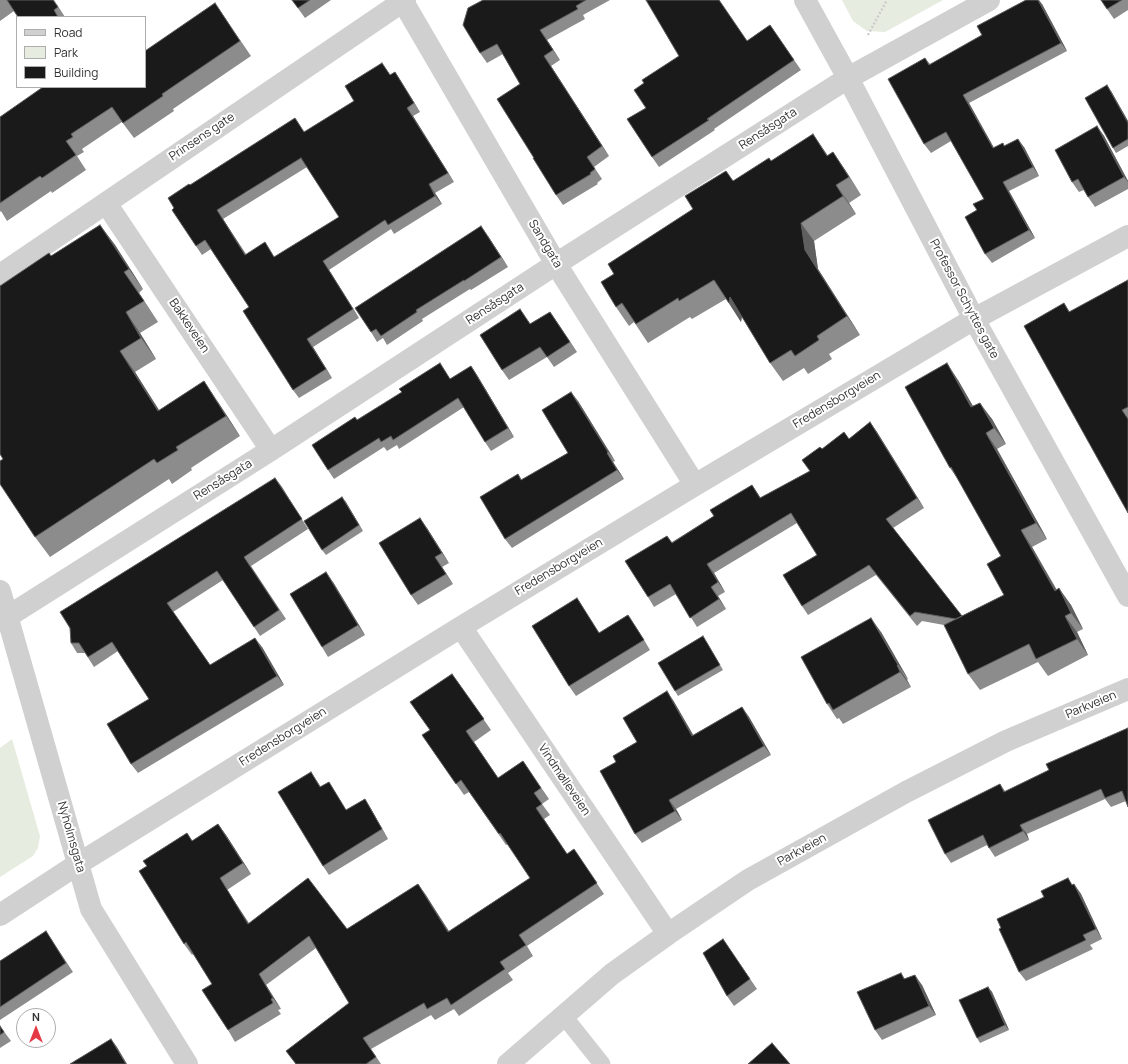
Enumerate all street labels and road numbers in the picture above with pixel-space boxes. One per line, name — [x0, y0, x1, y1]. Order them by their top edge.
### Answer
street label: Rensåsgata — [736, 105, 800, 153]
street label: Prinsens gate — [167, 110, 237, 164]
street label: Sandgata — [525, 217, 565, 271]
street label: Professor Schyttes gate — [926, 237, 1002, 361]
street label: Rensåsgata — [463, 280, 527, 328]
street label: Bakkeveien — [166, 296, 212, 356]
street label: Fredensborgveien — [791, 368, 883, 432]
street label: Rensåsgata — [191, 456, 255, 504]
street label: Fredensborgveien — [513, 535, 605, 599]
street label: Parkveien — [1064, 688, 1118, 722]
street label: Fredensborgveien — [237, 704, 329, 770]
street label: Vindmølleveien — [535, 741, 593, 819]
street label: Nyholmsgata — [54, 800, 88, 874]
street label: Parkveien — [775, 831, 829, 869]

